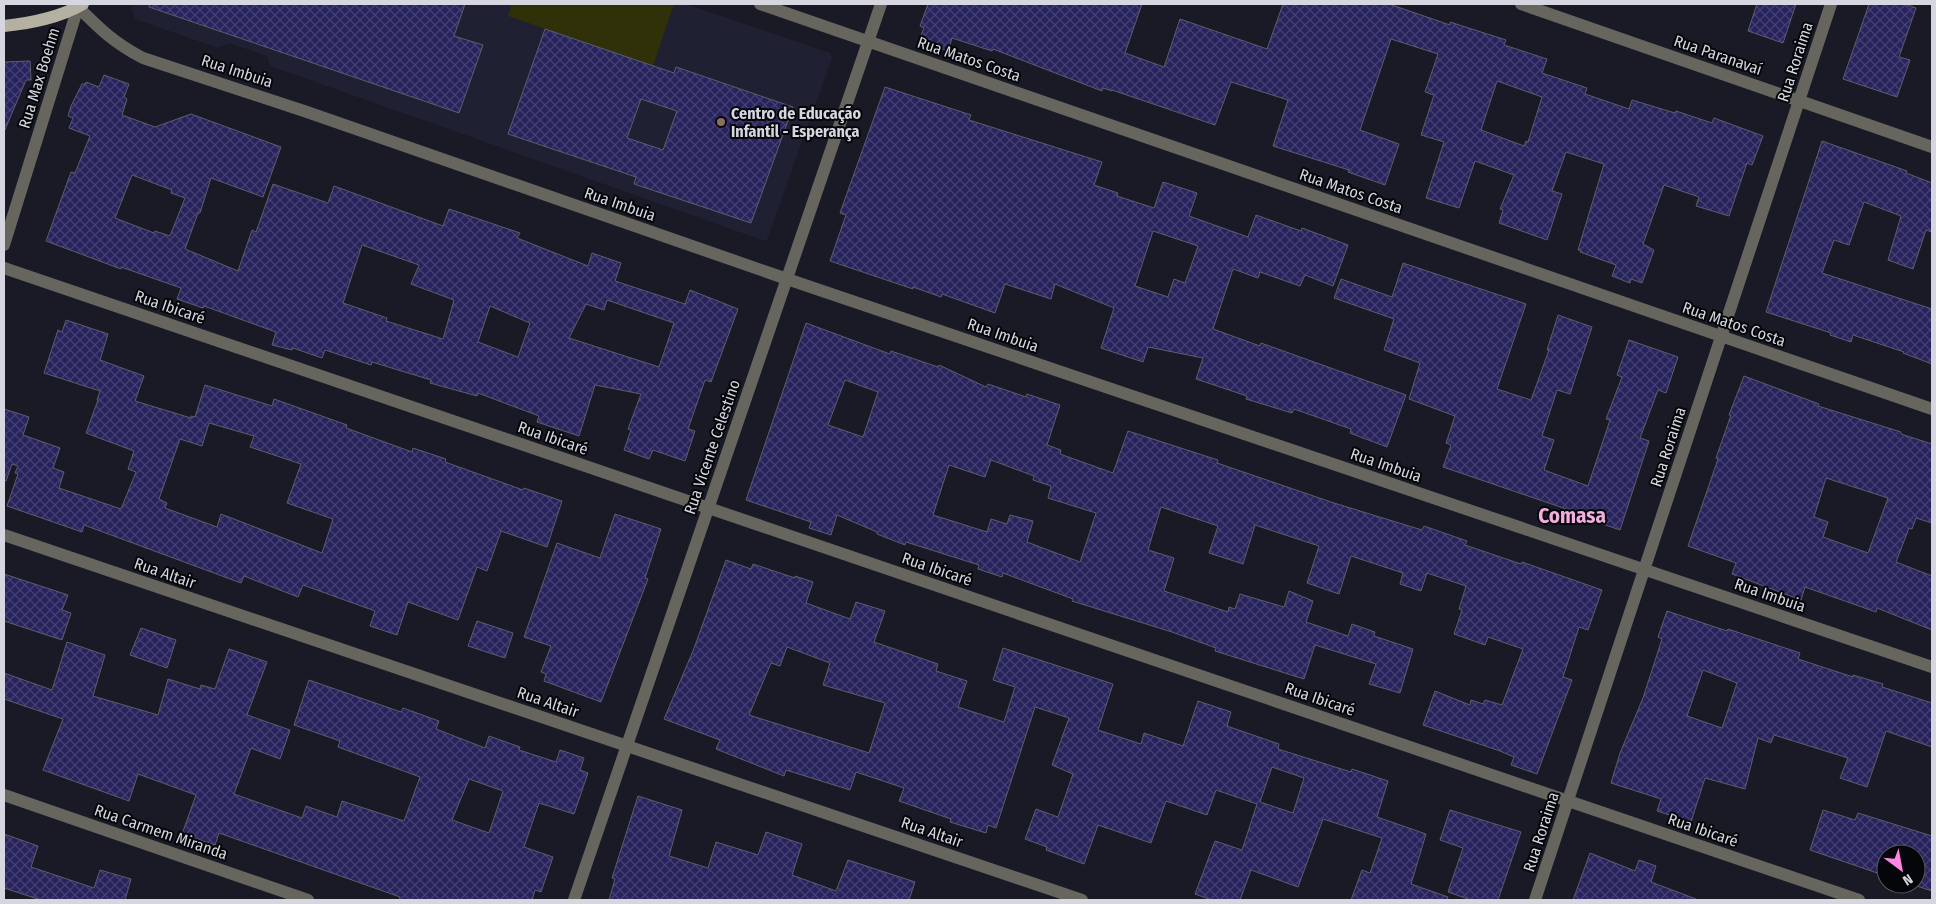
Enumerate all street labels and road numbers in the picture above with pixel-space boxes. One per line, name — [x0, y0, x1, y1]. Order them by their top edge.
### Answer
street label: Rua Roraima — [1773, 20, 1817, 104]
street label: Rua Max Boehm — [15, 25, 63, 131]
street label: Rua Paranavaí — [1672, 31, 1764, 79]
street label: Rua Matos Costa — [915, 32, 1023, 86]
street label: Rua Imbuia — [199, 51, 275, 92]
street label: Rua Matos Costa — [1297, 164, 1405, 218]
street label: Rua Imbuia — [582, 183, 658, 225]
street label: Rua Ibicaré — [132, 286, 208, 328]
street label: Rua Matos Costa — [1680, 297, 1788, 351]
street label: Rua Imbuia — [965, 314, 1041, 356]
street label: Rua Vicente Celestino — [680, 377, 744, 517]
street label: Rua Roraima — [1646, 405, 1690, 489]
street label: Rua Ibicaré — [515, 417, 591, 459]
street label: Rua Imbuia — [1348, 444, 1424, 486]
street label: Rua Ibicaré — [899, 548, 975, 590]
street label: Rua Altair — [132, 554, 199, 593]
street label: Rua Imbuia — [1732, 574, 1808, 616]
street label: Rua Ibicaré — [1282, 678, 1358, 720]
street label: Rua Altair — [515, 683, 582, 722]
street label: Rua Roraima — [1519, 790, 1563, 874]
street label: Rua Carmem Miranda — [92, 800, 230, 864]
street label: Rua Ibicaré — [1665, 809, 1741, 851]
street label: Rua Altair — [899, 813, 966, 852]

